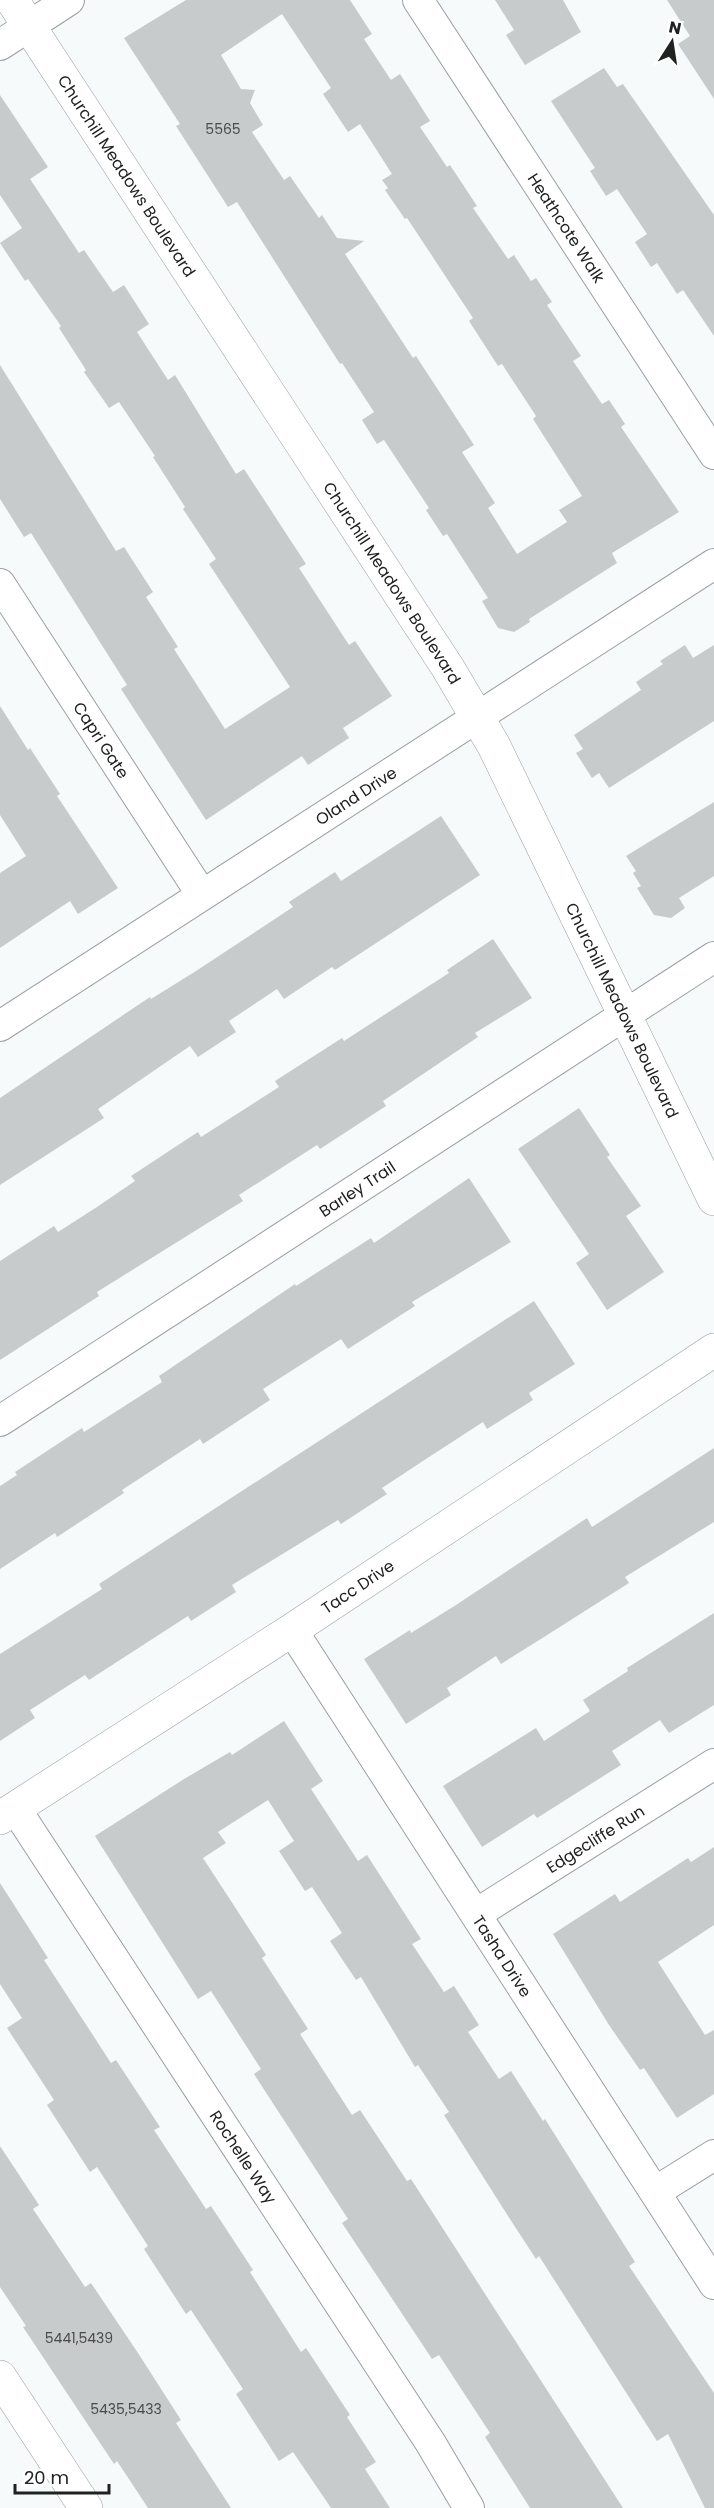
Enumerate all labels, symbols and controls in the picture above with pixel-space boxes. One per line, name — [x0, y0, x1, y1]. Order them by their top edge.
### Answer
north arrow — [642, 12, 702, 72]
text: N — [667, 15, 683, 40]
street label: Churchill Meadows Boulevard — [52, 71, 201, 282]
house number: 5565 — [205, 119, 241, 139]
street label: Heathcote Walk — [522, 169, 611, 288]
street label: Churchill Meadows Boulevard — [318, 478, 466, 689]
street label: Capri Gate — [67, 697, 134, 783]
street label: Oland Drive — [311, 761, 402, 831]
street label: Churchill Meadows Boulevard — [560, 899, 684, 1122]
street label: Barley Trail — [315, 1156, 400, 1223]
street label: Tacc Drive — [317, 1554, 399, 1620]
street label: Edgecliffe Run — [542, 1800, 649, 1879]
street label: Tasha Drive — [467, 1911, 537, 2002]
street label: Rochelle Way — [204, 2106, 282, 2208]
house number: 5441,5439 — [45, 2328, 113, 2348]
house number: 5435,5433 — [90, 2399, 162, 2419]
scale bar — [15, 2457, 110, 2495]
text: 20 m — [24, 2465, 69, 2490]

